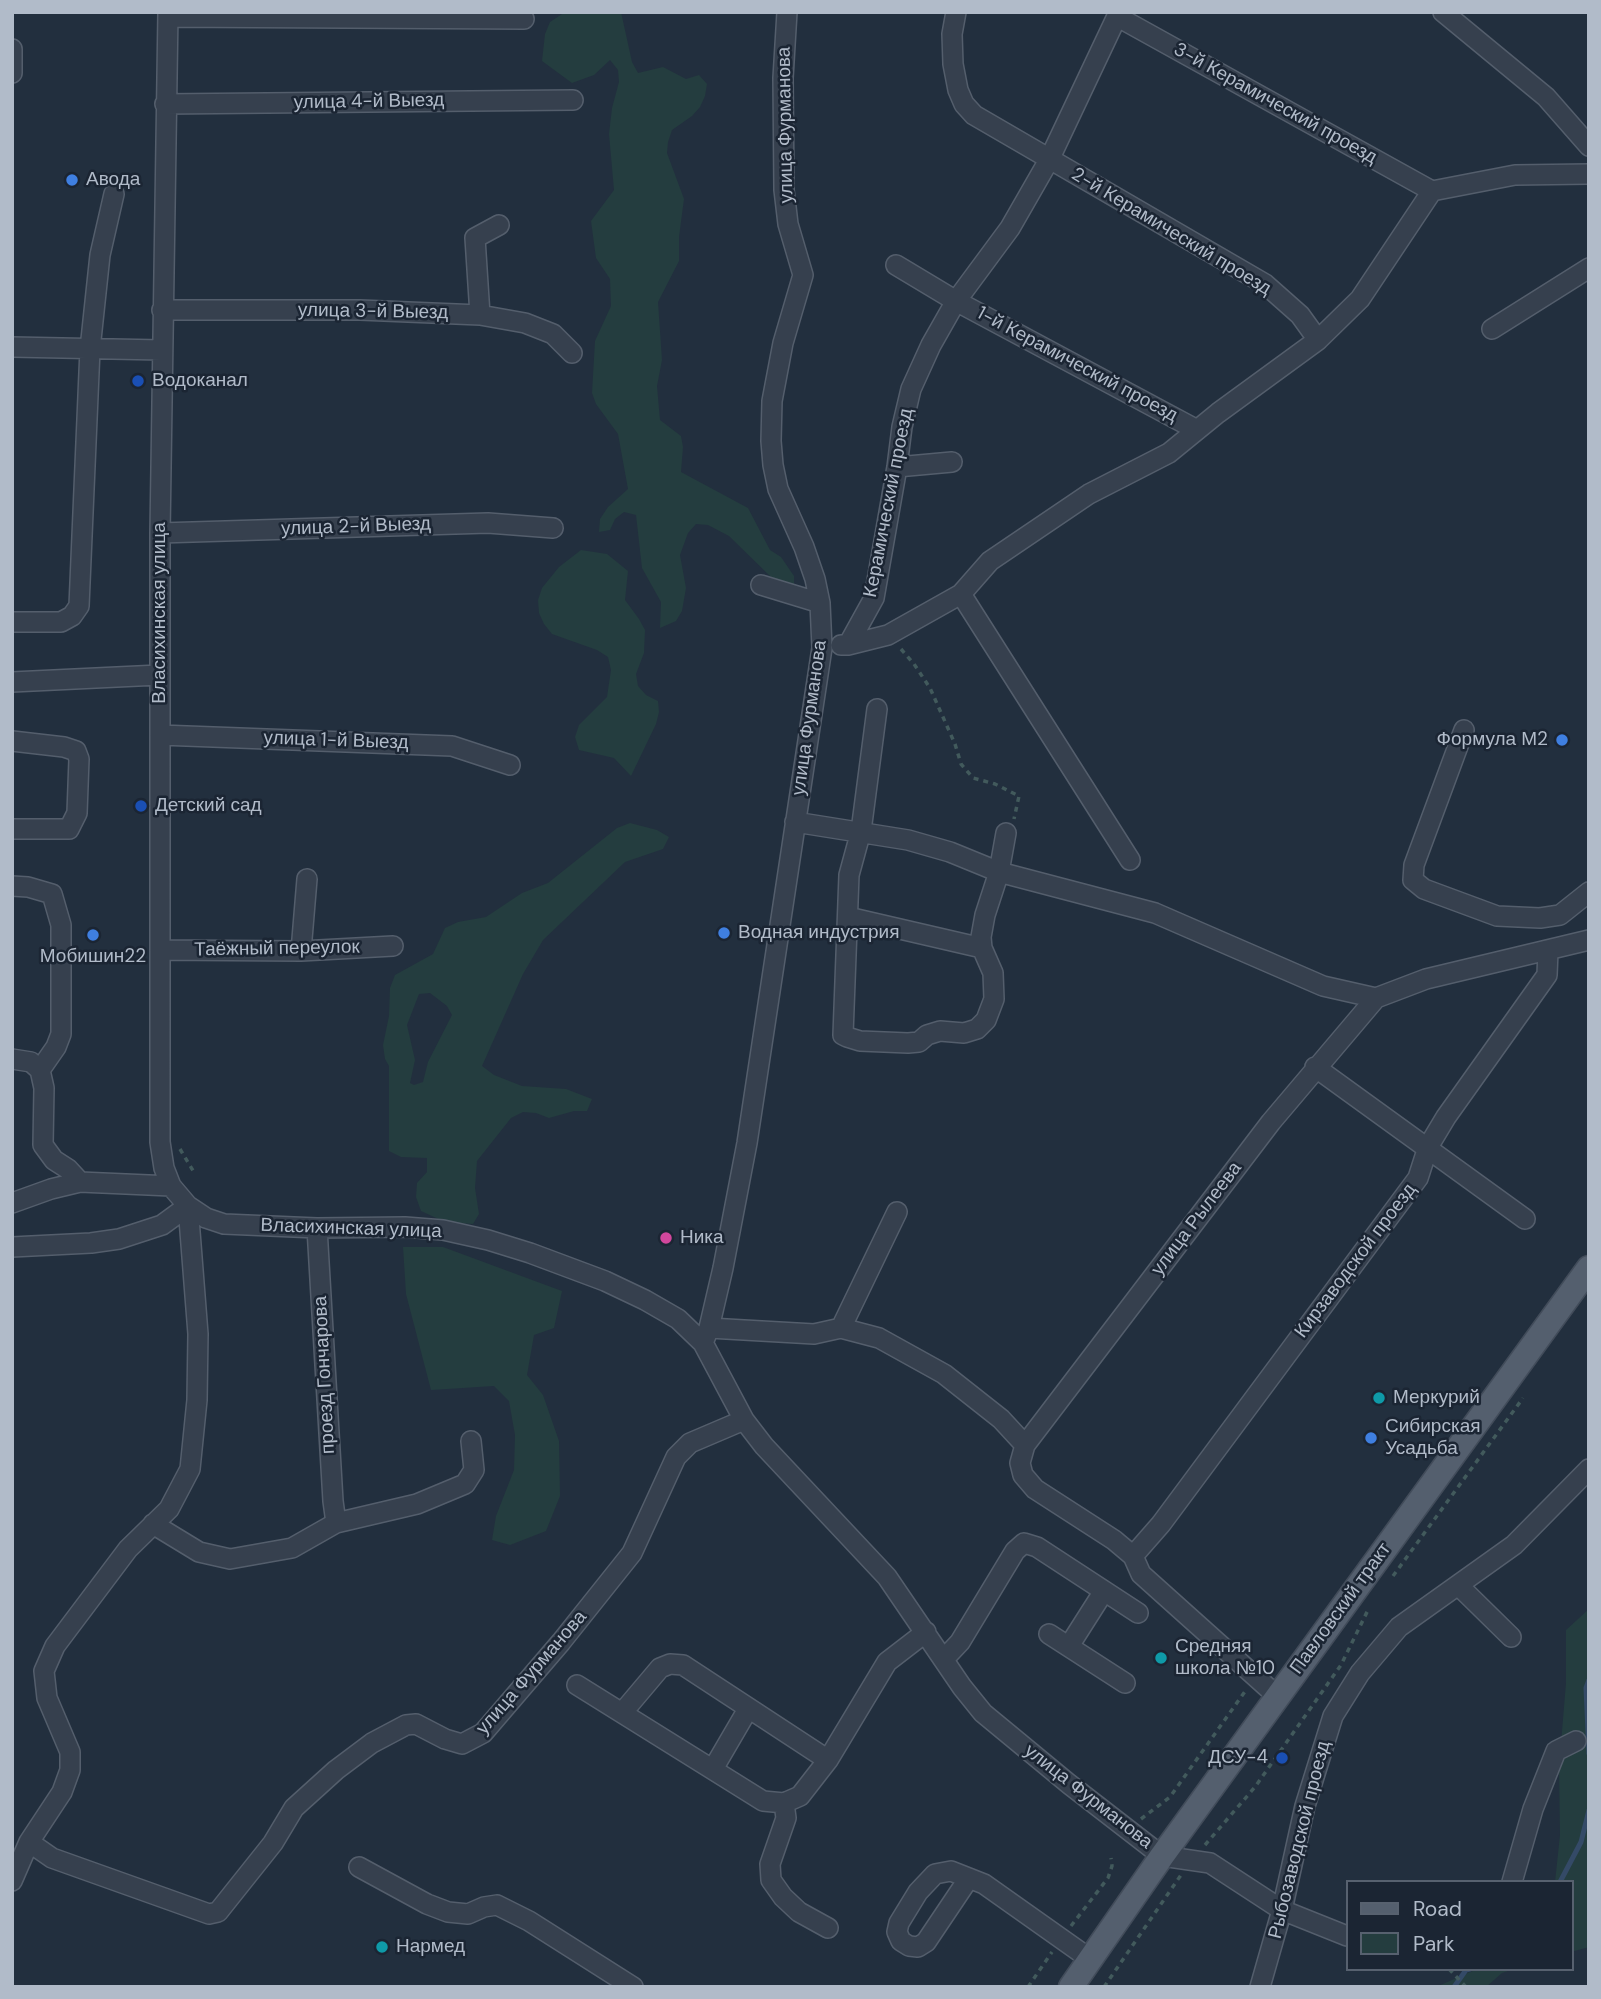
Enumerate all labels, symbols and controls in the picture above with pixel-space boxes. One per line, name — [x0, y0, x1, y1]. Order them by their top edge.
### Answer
street label: 3-й Керамический проезд — [1169, 38, 1381, 170]
street label: улица Фурманова — [773, 46, 799, 204]
street label: улица 4-й Выезд — [294, 89, 444, 115]
street label: 2-й Керамический проезд — [1067, 163, 1275, 301]
place label: Авода — [86, 169, 140, 191]
marker: Авода — [64, 172, 80, 188]
street label: улица 3-й Выезд — [298, 299, 448, 325]
street label: 1-й Керамический проезд — [973, 302, 1181, 428]
place label: Водоканал — [152, 370, 248, 392]
marker: Водоканал — [130, 373, 146, 389]
street label: Керамический проезд — [859, 407, 919, 599]
street label: улица 2-й Выезд — [281, 513, 431, 541]
street label: Власихинская улица — [149, 522, 171, 704]
street label: улица Фурманова — [788, 639, 832, 797]
street label: улица 1-й Выезд — [263, 727, 409, 755]
place label: Формула М2 — [1437, 729, 1548, 751]
marker: Формула М2 — [1554, 732, 1570, 748]
place label: Детский сад — [155, 795, 262, 817]
marker: Детский сад — [133, 798, 149, 814]
place label: Водная индустрия — [738, 922, 899, 944]
marker: Водная индустрия — [716, 925, 732, 941]
marker: Мобишин22 — [85, 927, 101, 943]
street label: Таёжный переулок — [194, 936, 360, 962]
place label: Мобишин22 — [40, 946, 146, 968]
street label: улица Рылеева — [1147, 1158, 1247, 1280]
street label: Кирзаводской проезд — [1290, 1179, 1422, 1343]
street label: Власихинская улица — [260, 1214, 442, 1244]
place label: Ника — [680, 1227, 724, 1249]
marker: Ника — [658, 1230, 674, 1246]
street label: проезд Гончарова — [309, 1295, 341, 1455]
place label: Меркурий — [1393, 1387, 1480, 1409]
marker: Меркурий — [1371, 1390, 1387, 1406]
place label: Сибирская Усадьба — [1385, 1416, 1480, 1460]
marker: Сибирская Усадьба — [1363, 1430, 1379, 1446]
street label: Павловский тракт — [1286, 1539, 1396, 1679]
street label: улица Фурманова — [472, 1606, 592, 1740]
place label: Средняя школа №10 — [1175, 1636, 1275, 1680]
marker: Средняя школа №10 — [1153, 1650, 1169, 1666]
street label: Рыбозаводской проезд — [1264, 1739, 1336, 1941]
street label: улица Фурманова — [1019, 1740, 1157, 1854]
place label: ДСУ-4 — [1208, 1747, 1268, 1769]
marker: ДСУ-4 — [1274, 1750, 1290, 1766]
legend — [1346, 1880, 1573, 1971]
text: Road — [1413, 1895, 1462, 1923]
text: Park — [1413, 1930, 1454, 1958]
place label: Нармед — [396, 1936, 465, 1958]
marker: Нармед — [374, 1939, 390, 1955]

